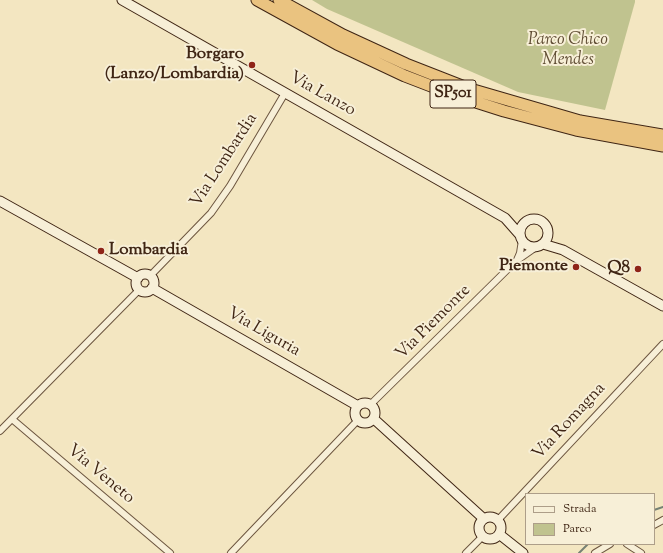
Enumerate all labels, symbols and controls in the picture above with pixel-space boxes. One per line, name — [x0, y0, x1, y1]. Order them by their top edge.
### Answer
park label: Parco Chico Mendes — [528, 31, 608, 71]
place label: Borgaro (Lanzo/Lombardia) — [105, 45, 244, 85]
marker: Borgaro (Lanzo/Lombardia) — [247, 60, 257, 70]
street label: Via Lanzo — [285, 68, 359, 122]
road number: SP501 — [430, 80, 476, 108]
street label: Via Lombardia — [187, 110, 263, 212]
place label: Lombardia — [109, 241, 188, 261]
marker: Lombardia — [96, 246, 106, 256]
place label: Piemonte — [499, 257, 568, 277]
place label: Q8 — [607, 259, 630, 279]
marker: Piemonte — [571, 262, 581, 272]
marker: Q8 — [633, 264, 643, 274]
street label: Via Piemonte — [392, 281, 476, 365]
street label: Via Liguria — [223, 304, 303, 362]
street label: Via Romagna — [529, 379, 611, 465]
street label: Via Veneto — [62, 441, 138, 509]
legend — [525, 493, 655, 545]
text: Strada — [563, 500, 596, 518]
text: Parco — [563, 520, 591, 538]

